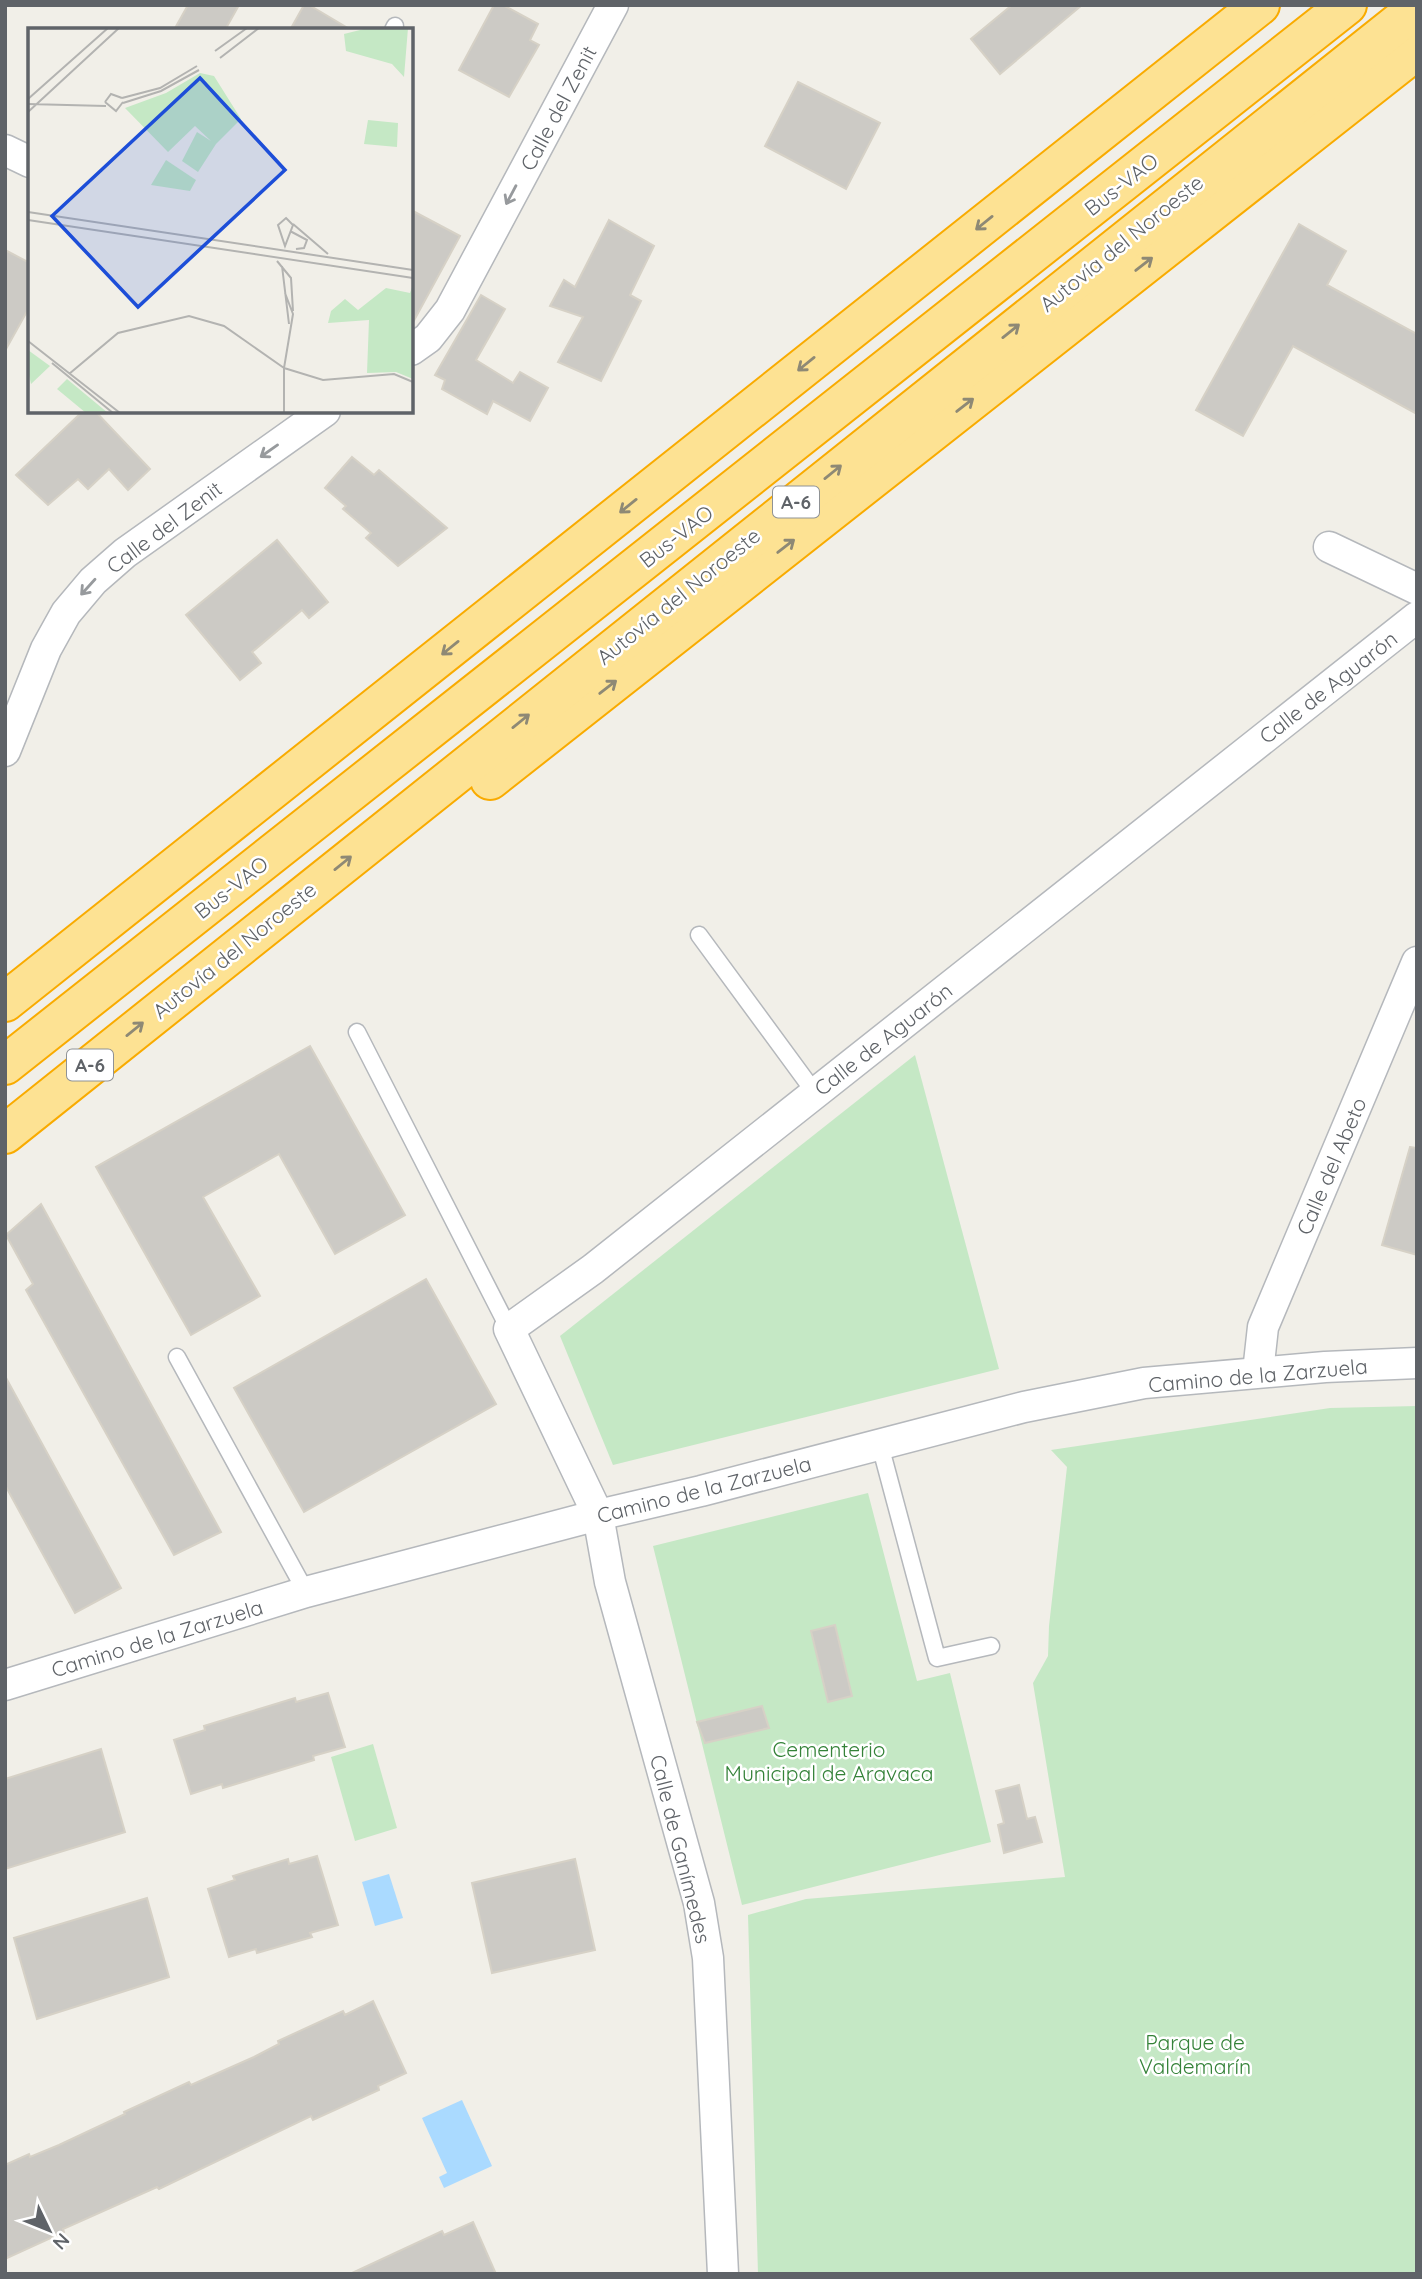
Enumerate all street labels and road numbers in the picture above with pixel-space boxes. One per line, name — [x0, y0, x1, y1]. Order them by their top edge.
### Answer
street label: Calle del Zenit — [514, 41, 602, 175]
street label: Bus-VAO — [1079, 147, 1163, 221]
street label: Autovía del Noroeste — [1034, 169, 1208, 317]
street label: Calle del Zenit — [101, 475, 227, 579]
road number: A-6 — [773, 486, 819, 517]
street label: Bus-VAO — [634, 499, 718, 573]
street label: Autovía del Noroeste — [591, 522, 765, 670]
street label: Calle de Aguarón — [1254, 625, 1402, 749]
street label: Bus-VAO — [189, 850, 273, 924]
street label: Autovía del Noroeste — [147, 876, 321, 1024]
street label: Calle de Aguarón — [809, 977, 957, 1101]
road number: A-6 — [67, 1050, 113, 1080]
street label: Calle del Abeto — [1290, 1093, 1372, 1239]
street label: Camino de la Zarzuela — [1147, 1352, 1369, 1398]
street label: Camino de la Zarzuela — [594, 1450, 814, 1528]
street label: Camino de la Zarzuela — [48, 1593, 266, 1683]
street label: Calle de Ganímedes — [645, 1752, 717, 1946]

